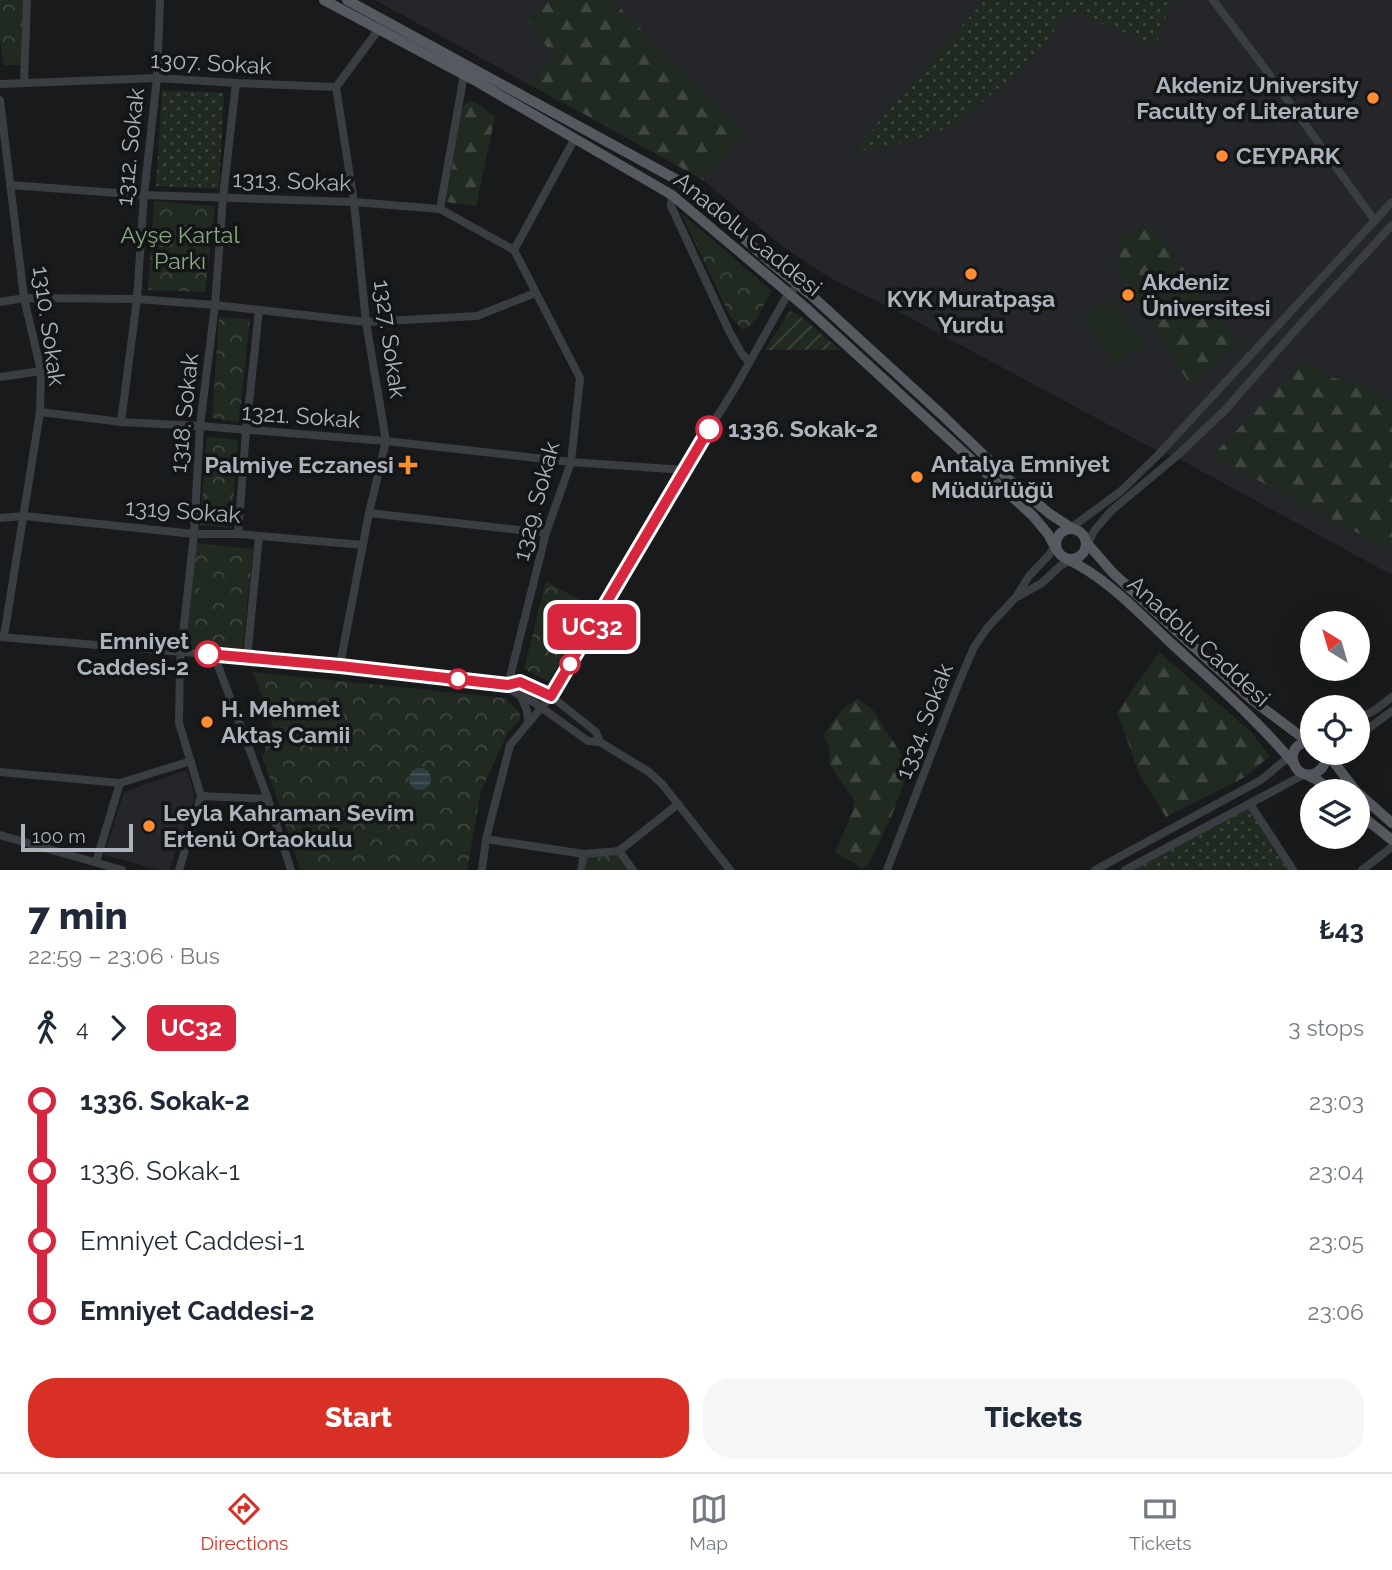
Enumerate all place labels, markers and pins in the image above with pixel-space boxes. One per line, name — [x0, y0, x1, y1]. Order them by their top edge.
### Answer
place label: Akdeniz University Faculty of Literature — [1136, 71, 1359, 124]
marker: Akdeniz University Faculty of Literature — [1365, 90, 1381, 106]
place label: CEYPARK — [1236, 142, 1341, 169]
marker: CEYPARK — [1214, 148, 1230, 164]
marker: KYK Muratpaşa Yurdu — [963, 266, 979, 282]
place label: Akdeniz Üniversitesi — [1142, 268, 1271, 321]
place label: KYK Muratpaşa Yurdu — [887, 285, 1055, 338]
marker: Akdeniz Üniversitesi — [1120, 287, 1136, 303]
place label: 1336. Sokak-2 — [728, 415, 878, 442]
marker: 1336. Sokak-2 — [696, 416, 722, 442]
place label: Antalya Emniyet Müdürlüğü — [931, 450, 1110, 503]
place label: Palmiye Eczanesi — [205, 451, 394, 478]
marker: Palmiye Eczanesi — [400, 457, 416, 473]
marker: Antalya Emniyet Müdürlüğü — [909, 469, 925, 485]
place label: Emniyet Caddesi-2 — [77, 627, 189, 680]
marker: Emniyet Caddesi-2 — [195, 641, 221, 667]
unlabelled marker — [560, 654, 580, 674]
unlabelled marker — [448, 669, 468, 689]
place label: H. Mehmet Aktaş Camii — [221, 695, 350, 748]
marker: H. Mehmet Aktaş Camii — [199, 714, 215, 730]
place label: Leyla Kahraman Sevim Ertenü Ortaokulu — [163, 799, 414, 852]
marker: Leyla Kahraman Sevim Ertenü Ortaokulu — [141, 818, 157, 834]

